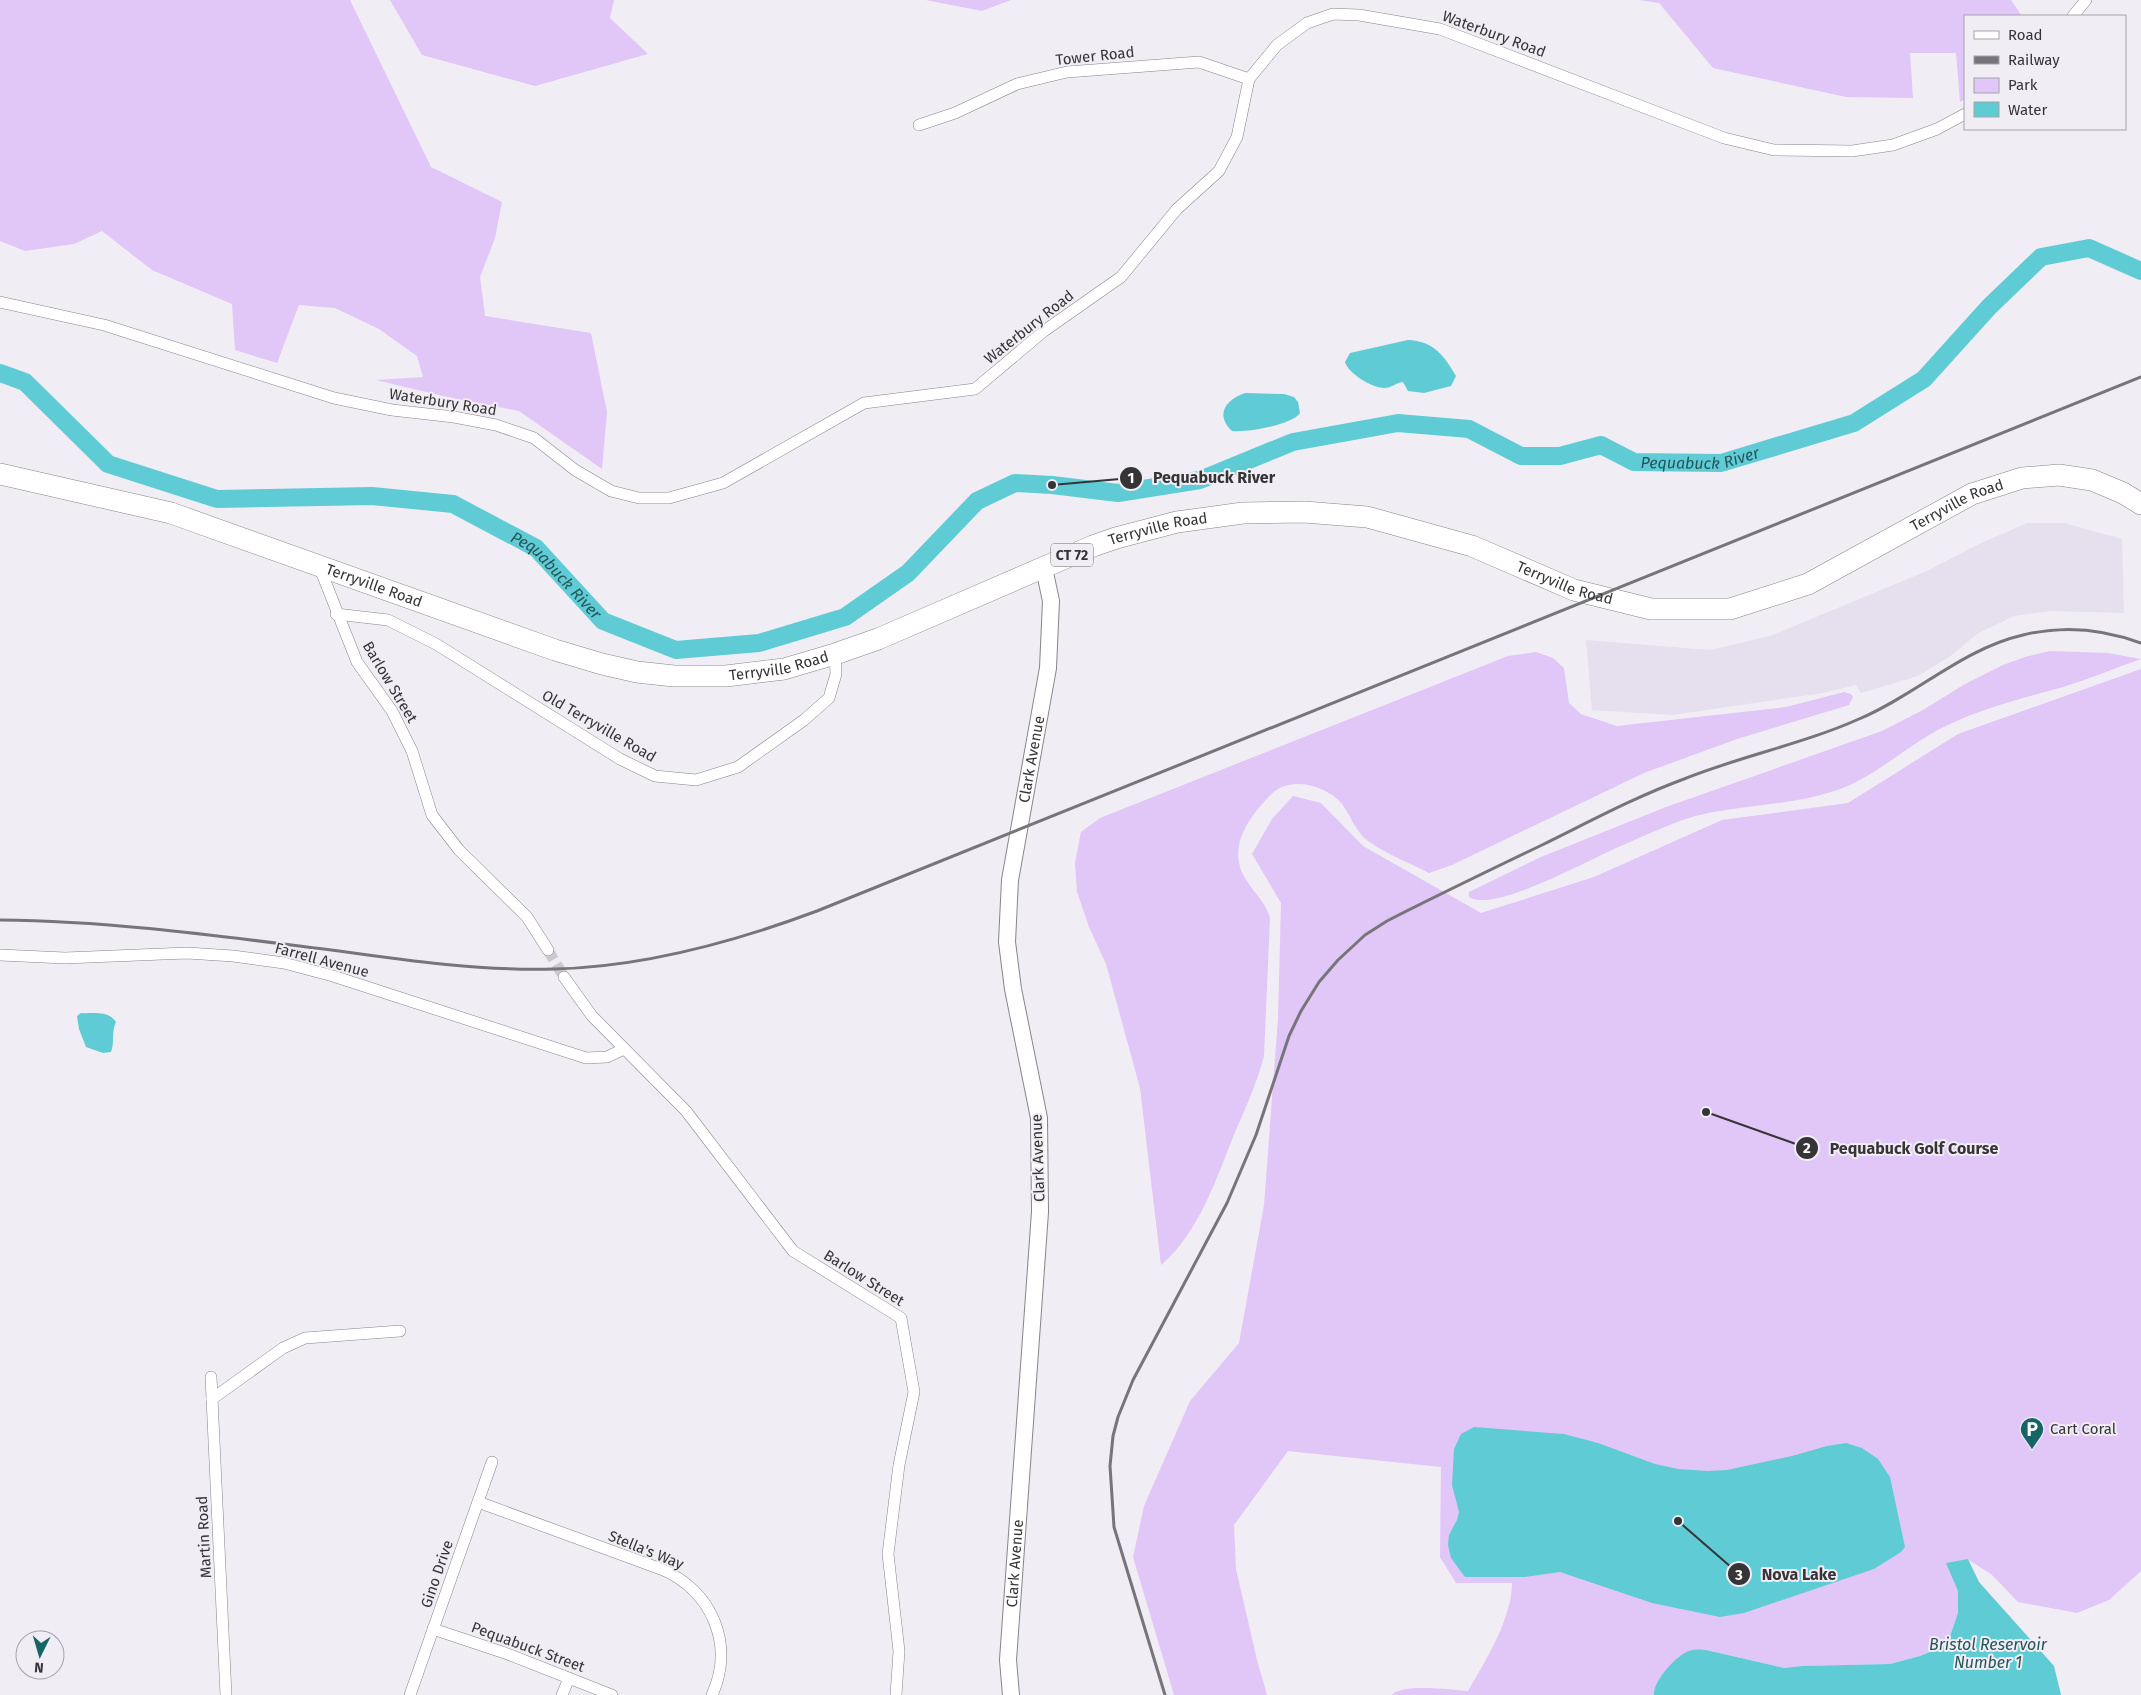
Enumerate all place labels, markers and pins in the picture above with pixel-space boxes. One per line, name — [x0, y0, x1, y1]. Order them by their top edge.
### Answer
callout: Pequabuck River — [1118, 462, 1285, 493]
callout: Pequabuck Golf Course — [1794, 1132, 2008, 1163]
parking icon: Cart Coral — [2019, 1416, 2045, 1450]
place label: Cart Coral — [2050, 1420, 2117, 1438]
callout: Nova Lake — [1727, 1559, 1846, 1590]

